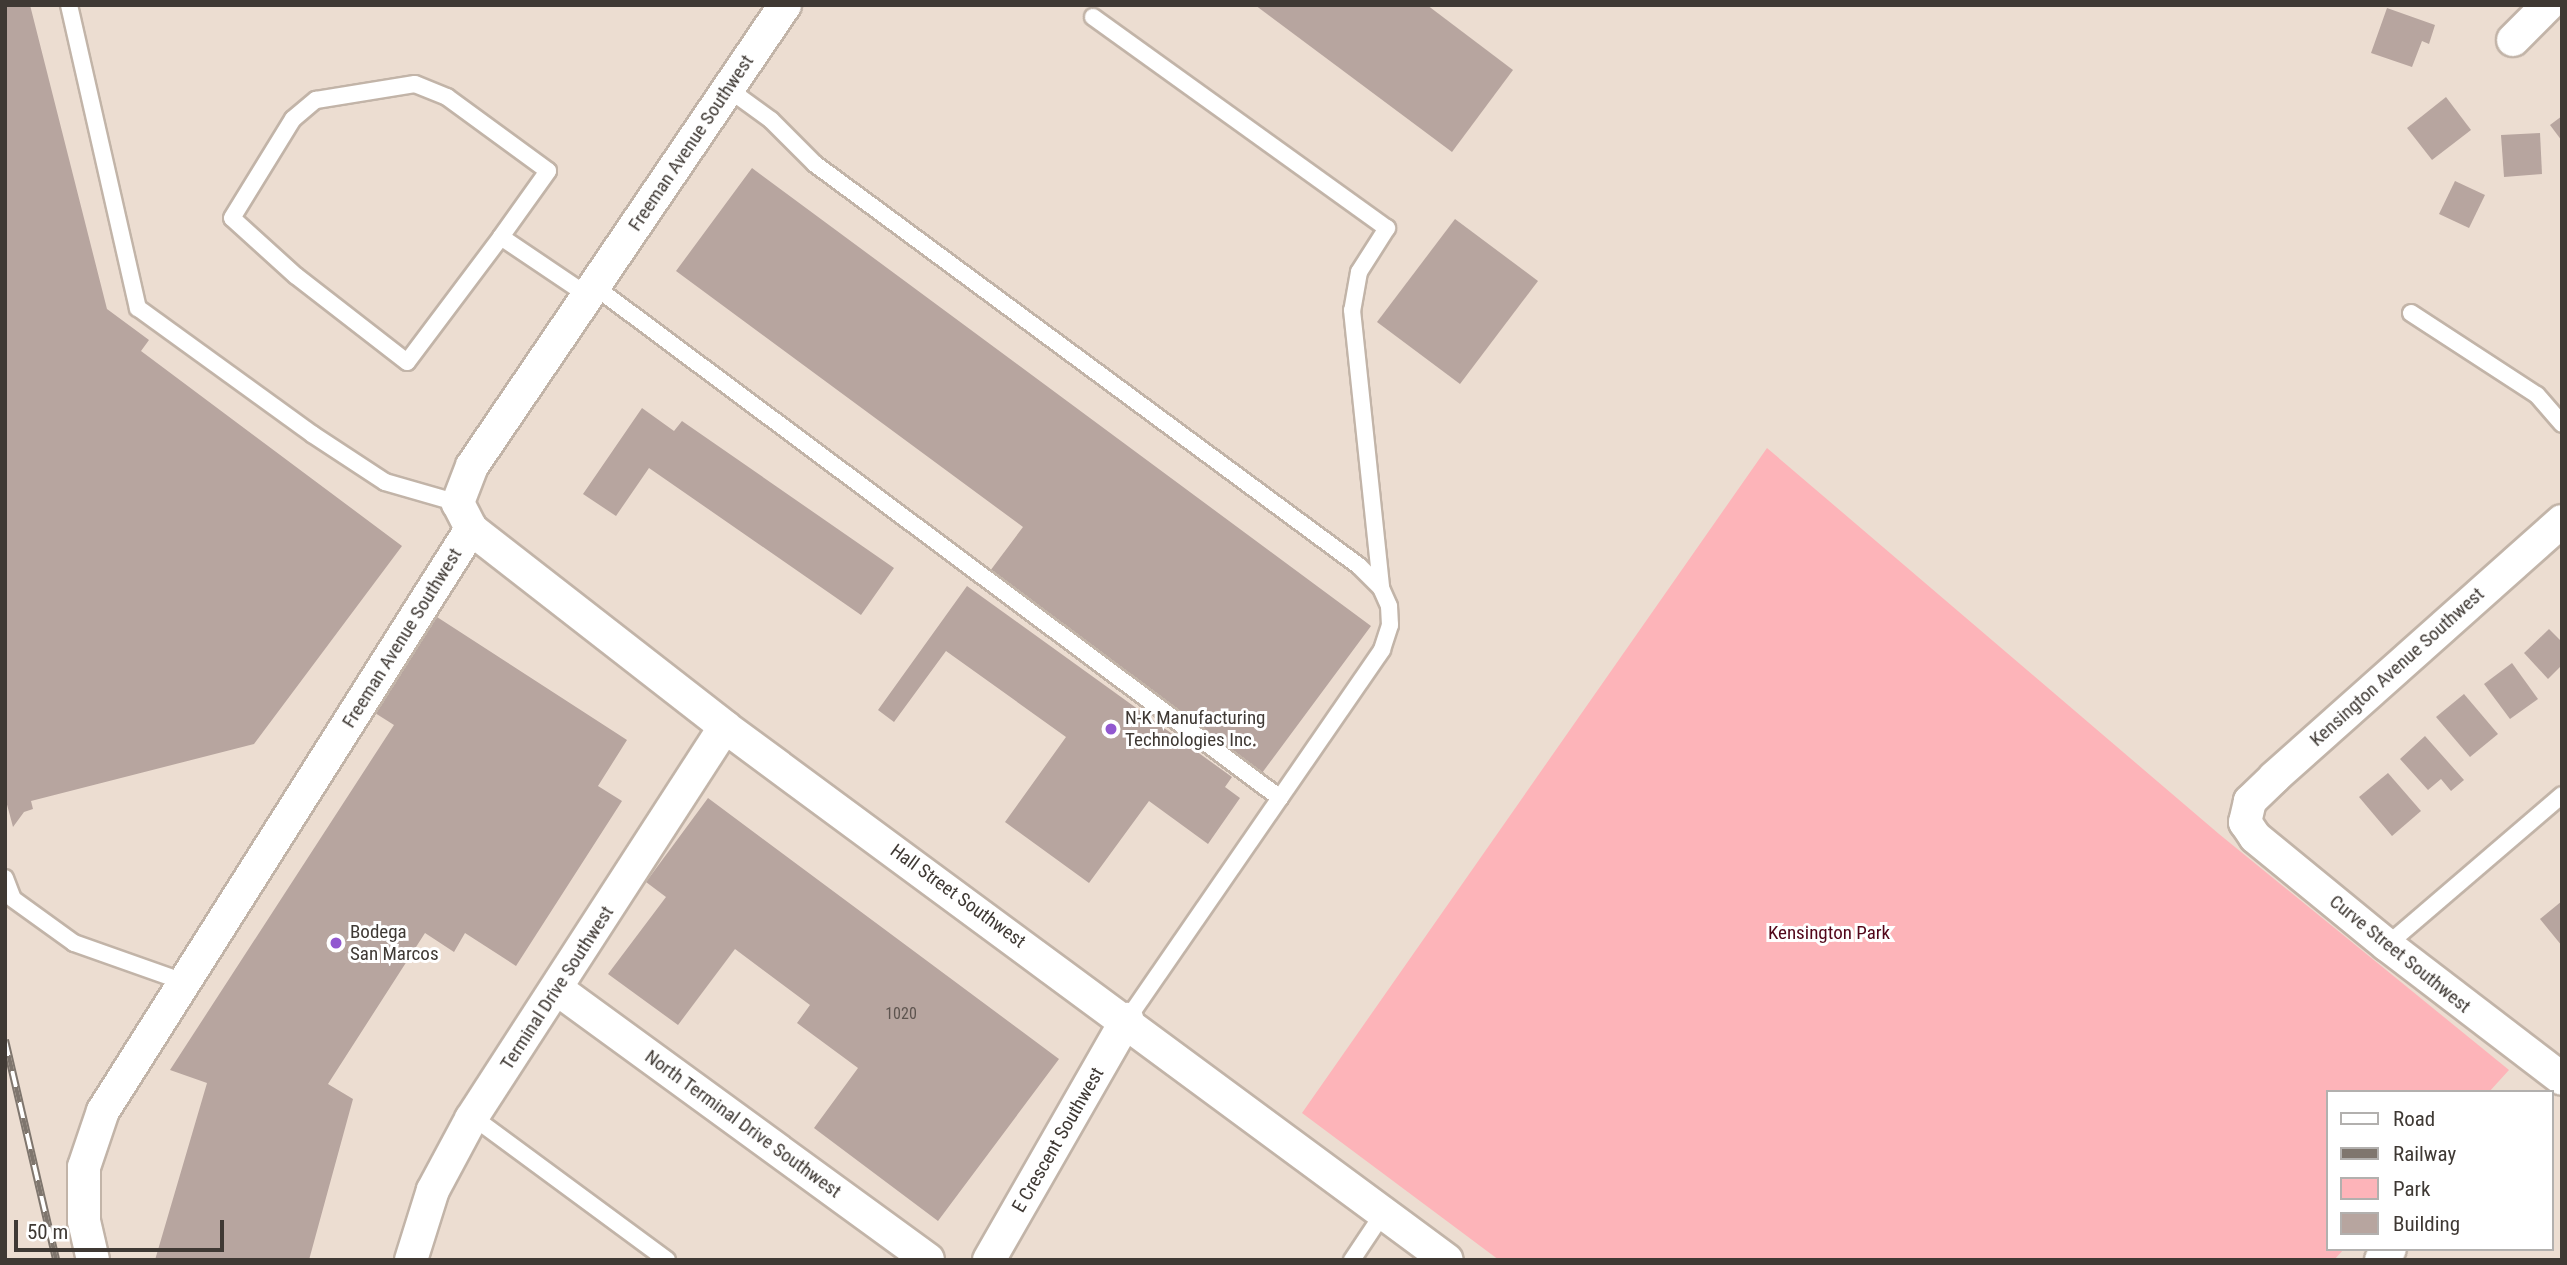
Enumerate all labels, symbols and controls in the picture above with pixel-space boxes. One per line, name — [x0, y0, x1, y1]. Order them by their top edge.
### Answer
street label: Freeman Avenue Southwest — [624, 51, 758, 235]
street label: Freeman Avenue Southwest — [337, 544, 467, 732]
street label: Kensington Avenue Southwest — [2305, 583, 2489, 751]
place label: N-K Manufacturing Technologies Inc. — [1125, 707, 1265, 751]
marker: N-K Manufacturing Technologies Inc. — [1103, 721, 1119, 737]
street label: Hall Street Southwest — [886, 839, 1030, 953]
street label: Curve Street Southwest — [2325, 890, 2475, 1018]
street label: Terminal Drive Southwest — [496, 902, 618, 1074]
place label: Bodega San Marcos — [350, 921, 439, 965]
park label: Kensington Park — [1768, 922, 1890, 944]
marker: Bodega San Marcos — [328, 935, 344, 951]
house number: 1020 — [885, 1004, 917, 1024]
street label: North Terminal Drive Southwest — [640, 1045, 846, 1203]
street label: E Crescent Southwest — [1007, 1063, 1109, 1217]
legend — [2326, 1090, 2553, 1251]
text: Road — [2393, 1107, 2435, 1131]
text: Railway — [2393, 1142, 2456, 1166]
text: Park — [2393, 1177, 2430, 1201]
scale bar — [18, 1206, 228, 1250]
text: Building — [2393, 1212, 2460, 1236]
text: 50 m — [27, 1220, 68, 1244]

